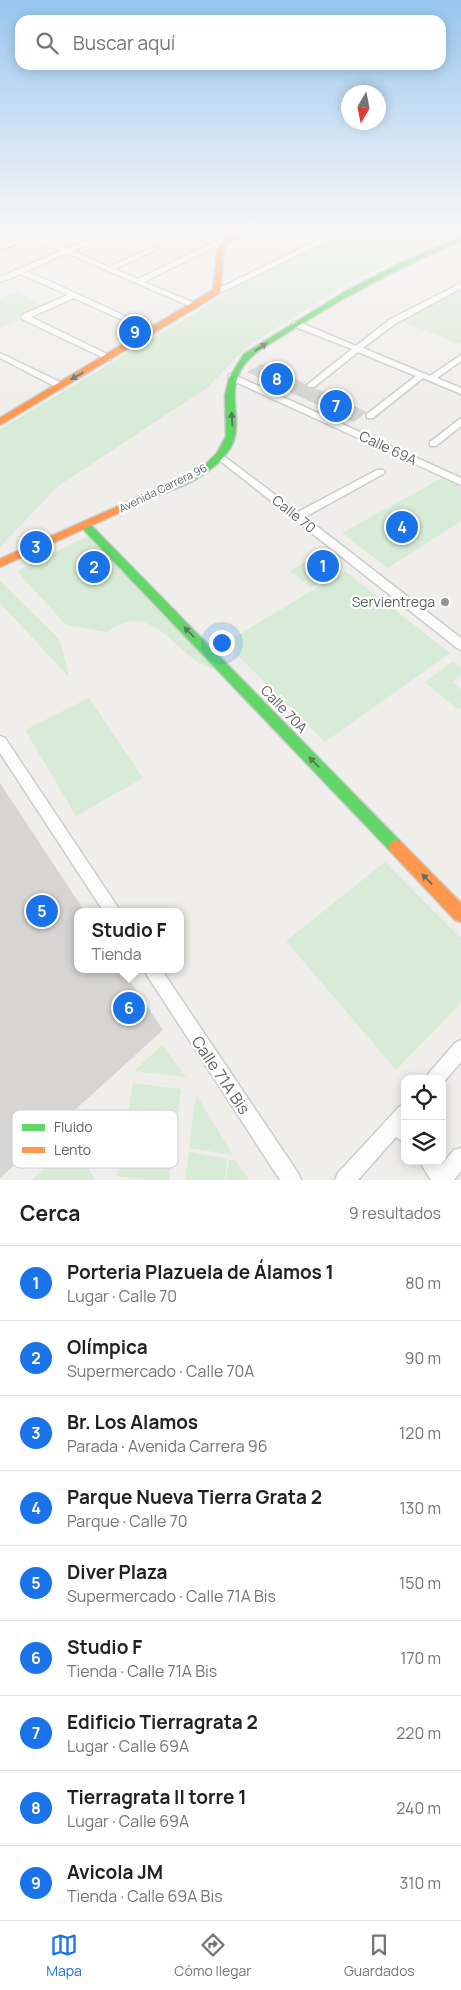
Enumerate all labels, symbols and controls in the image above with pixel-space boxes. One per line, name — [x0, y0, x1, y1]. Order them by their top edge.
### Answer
search box — [15, 15, 446, 70]
icon: search — [33, 29, 61, 57]
text: Buscar aquí — [73, 30, 175, 56]
north arrow — [341, 85, 386, 130]
pin: 9 — [119, 313, 151, 351]
one-way arrow — [254, 342, 268, 352]
pin: 8 — [261, 360, 293, 398]
one-way arrow — [70, 372, 85, 380]
pin: 7 — [320, 387, 352, 425]
one-way arrow — [228, 410, 236, 426]
street label: Calle 69A — [356, 426, 420, 469]
street label: Avenida Carrera 96 — [116, 460, 209, 515]
street label: Calle 70 — [269, 490, 320, 537]
pin: 4 — [386, 508, 418, 546]
pin: 3 — [20, 528, 52, 566]
pin: 1 — [307, 547, 339, 585]
pin: 2 — [78, 548, 110, 586]
place label: Servientrega — [352, 592, 435, 611]
marker: Servientrega — [439, 596, 451, 608]
one-way arrow — [183, 627, 195, 639]
your location — [209, 630, 235, 656]
street label: Calle 70A — [257, 681, 312, 737]
one-way arrow — [308, 756, 320, 768]
one-way arrow — [421, 873, 433, 885]
pin: 5 — [26, 892, 58, 930]
popup — [74, 908, 184, 973]
text: Studio F — [91, 917, 167, 943]
text: Tienda — [91, 943, 142, 965]
pin: 6 — [113, 989, 145, 1027]
street label: Calle 71A Bis — [187, 1032, 255, 1118]
map controls — [401, 1075, 446, 1165]
button: locate — [401, 1075, 446, 1120]
legend — [12, 1110, 178, 1168]
text: Fluido — [54, 1117, 92, 1136]
button: layers — [401, 1120, 446, 1165]
text: Lento — [54, 1140, 91, 1159]
text: Cerca — [20, 1199, 80, 1227]
text: 9 resultados — [349, 1202, 441, 1224]
text: Porteria Plazuela de Álamos 1 — [67, 1259, 334, 1285]
text: 1 — [32, 1272, 40, 1294]
text: 80 m — [405, 1272, 441, 1294]
text: Lugar · Calle 70 — [67, 1285, 177, 1307]
text: Olímpica — [67, 1334, 148, 1360]
text: 2 — [31, 1347, 41, 1369]
text: 90 m — [405, 1347, 441, 1369]
text: Supermercado · Calle 70A — [67, 1360, 254, 1382]
text: Br. Los Alamos — [67, 1409, 198, 1435]
text: 3 — [31, 1422, 41, 1444]
text: 120 m — [399, 1422, 441, 1444]
text: Parada · Avenida Carrera 96 — [67, 1435, 268, 1457]
text: Parque Nueva Tierra Grata 2 — [67, 1484, 322, 1510]
text: 4 — [31, 1497, 41, 1519]
text: 130 m — [399, 1497, 441, 1519]
text: Parque · Calle 70 — [67, 1510, 187, 1532]
text: Diver Plaza — [67, 1559, 168, 1585]
text: 5 — [31, 1572, 41, 1594]
text: 150 m — [399, 1572, 441, 1594]
text: Supermercado · Calle 71A Bis — [67, 1585, 276, 1607]
text: Studio F — [67, 1634, 142, 1660]
text: 6 — [31, 1647, 41, 1669]
text: 170 m — [400, 1647, 441, 1669]
text: Tienda · Calle 71A Bis — [67, 1660, 217, 1682]
text: Edificio Tierragrata 2 — [67, 1709, 258, 1735]
text: 7 — [32, 1722, 40, 1744]
text: 220 m — [396, 1722, 441, 1744]
text: Lugar · Calle 69A — [67, 1735, 189, 1757]
text: Tierragrata II torre 1 — [67, 1784, 247, 1810]
text: 8 — [31, 1797, 41, 1819]
text: 240 m — [396, 1797, 441, 1819]
text: Lugar · Calle 69A — [67, 1810, 189, 1832]
text: Avicola JM — [67, 1859, 163, 1885]
text: 9 — [31, 1872, 41, 1894]
text: 310 m — [399, 1872, 441, 1894]
text: Tienda · Calle 69A Bis — [67, 1885, 223, 1907]
tab: Mapa — [46, 1931, 82, 1980]
tab: Cómo llegar — [174, 1931, 251, 1980]
tab: Guardados — [344, 1931, 415, 1980]

